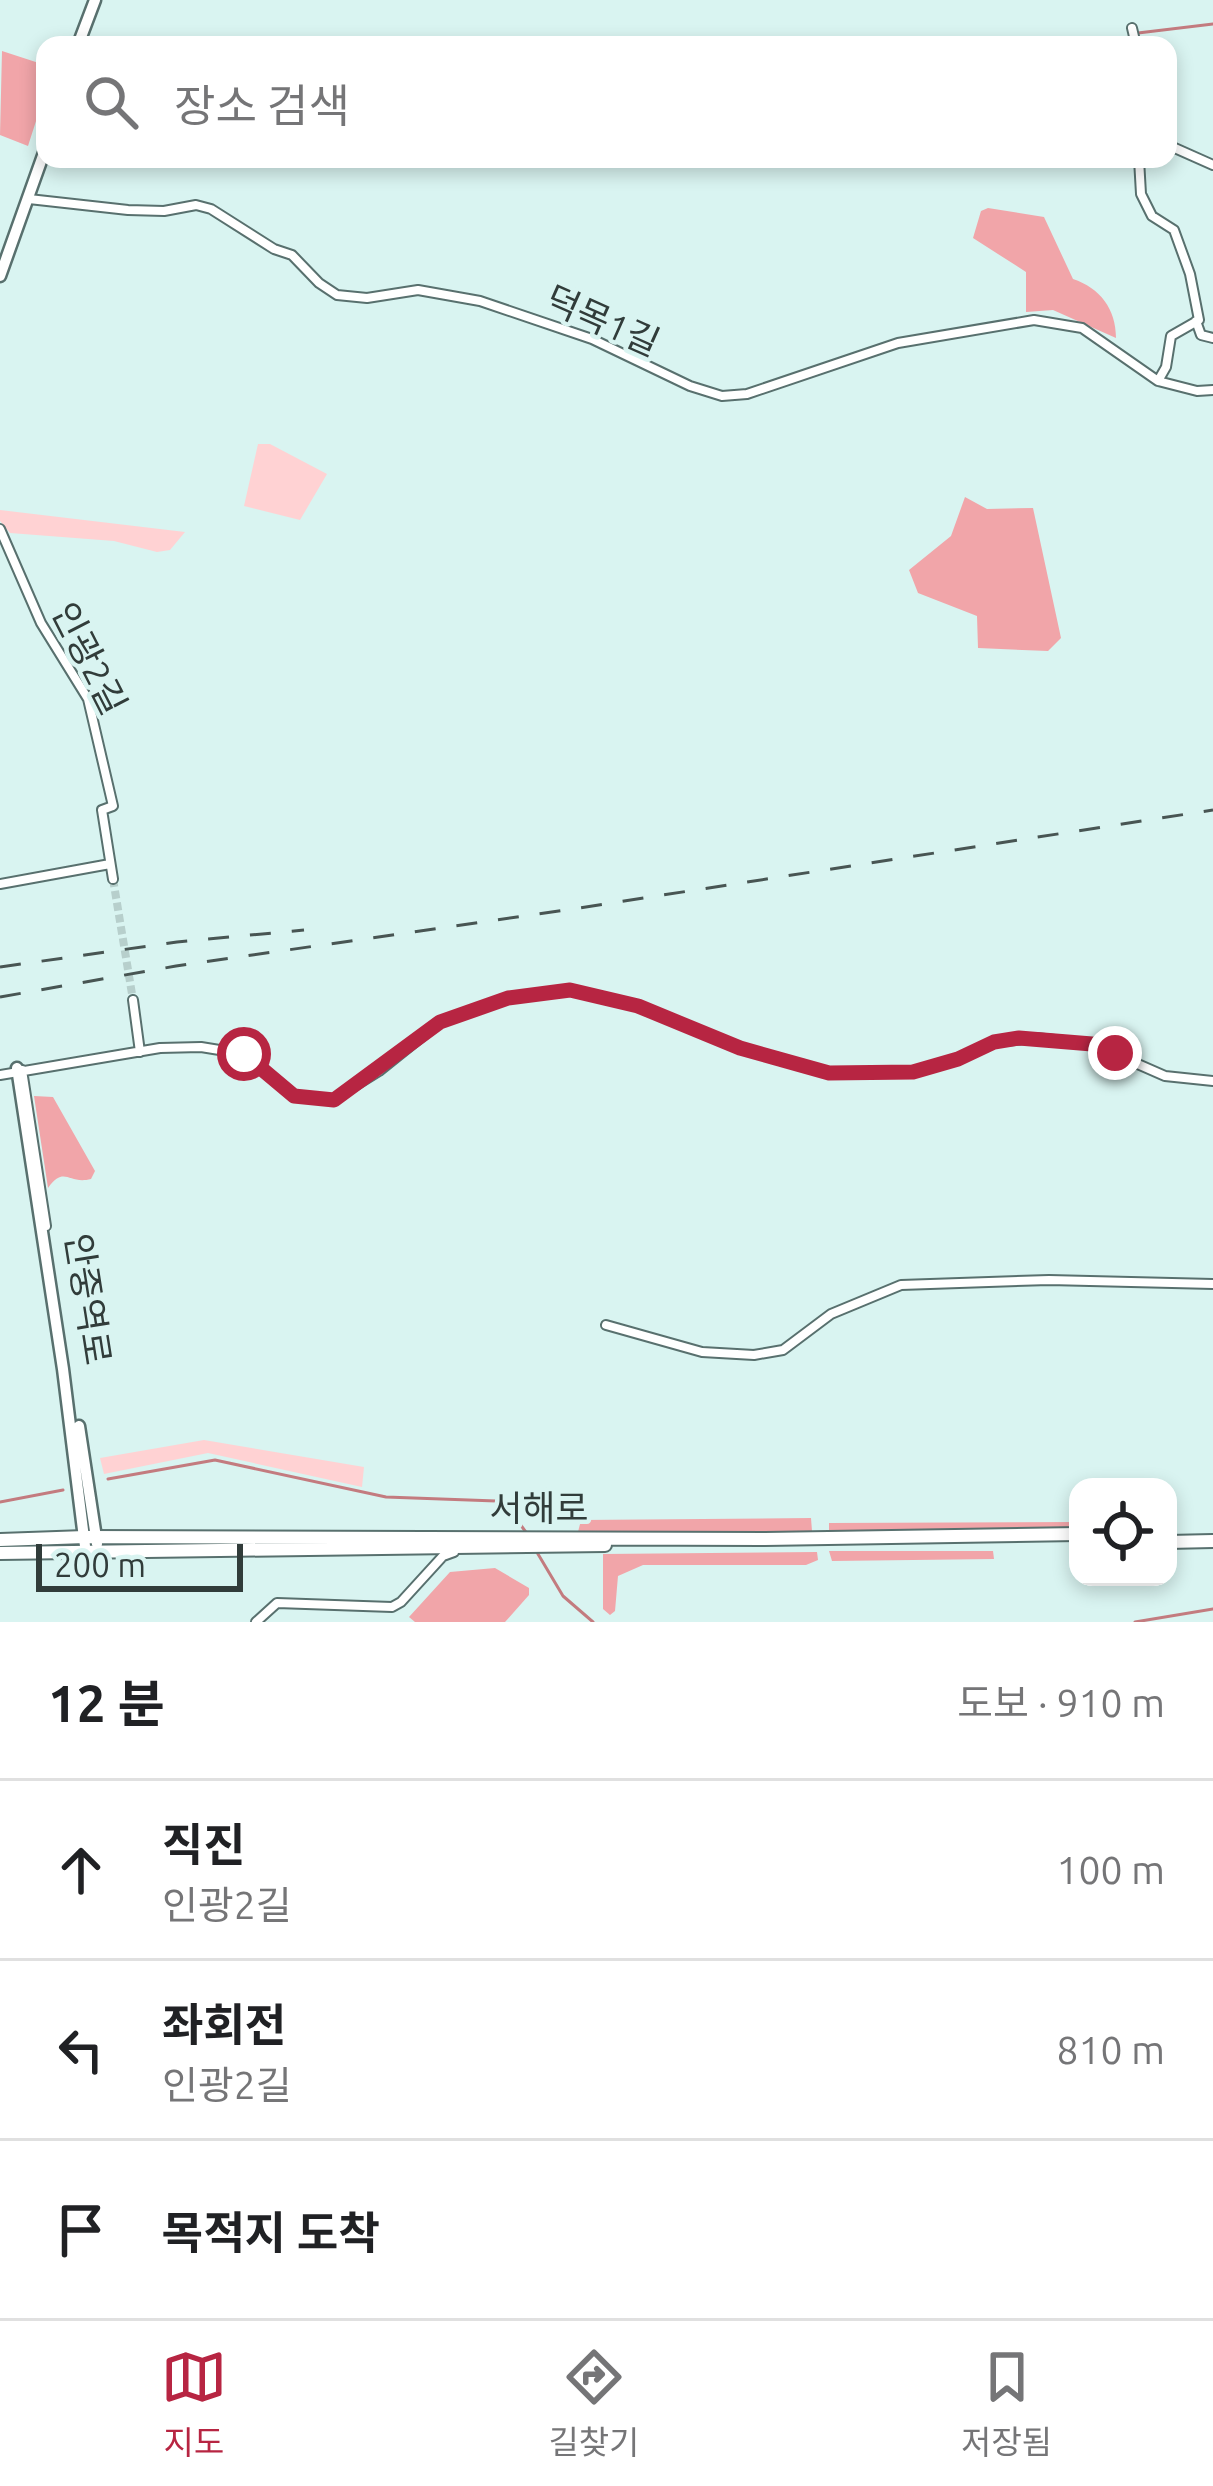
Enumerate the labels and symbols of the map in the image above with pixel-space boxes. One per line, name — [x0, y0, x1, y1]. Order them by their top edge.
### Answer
street label: 덕목1길 — [540, 277, 666, 363]
street label: 인광2길 — [45, 595, 135, 721]
route end — [1088, 1026, 1142, 1080]
route start — [217, 1027, 271, 1081]
street label: 안중역로 — [58, 1230, 120, 1368]
street label: 서해로 — [489, 1487, 589, 1528]
scale bar — [36, 1538, 243, 1591]

